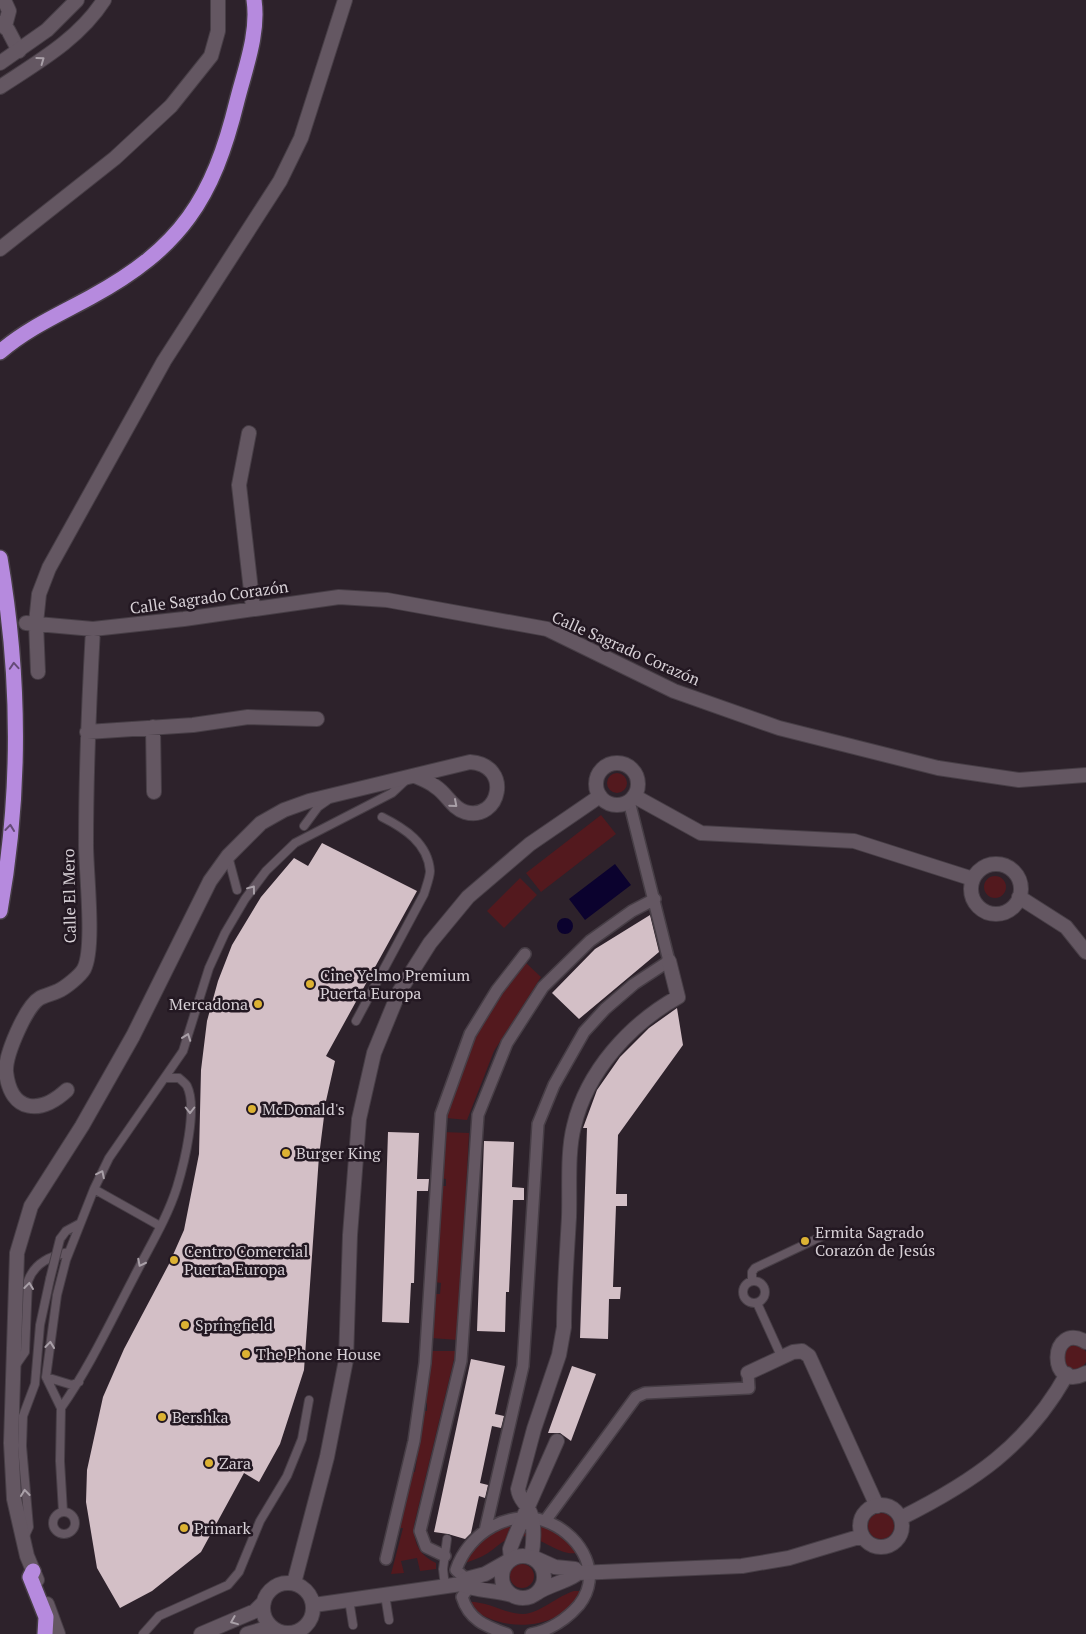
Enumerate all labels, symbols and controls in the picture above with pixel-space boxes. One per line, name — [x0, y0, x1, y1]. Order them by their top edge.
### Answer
one-way arrow — [35, 57, 44, 66]
street label: Calle Sagrado Corazón — [128, 575, 290, 619]
street label: Calle Sagrado Corazón — [549, 605, 704, 691]
one-way arrow — [9, 662, 20, 670]
one-way arrow — [449, 799, 458, 808]
one-way arrow — [4, 824, 15, 832]
street label: Calle El Mero — [57, 848, 81, 944]
one-way arrow — [246, 885, 255, 895]
place label: Cine Yelmo Premium Puerta Europa — [320, 964, 470, 1004]
marker: Cine Yelmo Premium Puerta Europa — [304, 978, 316, 990]
place label: Mercadona — [169, 993, 248, 1015]
marker: Mercadona — [252, 998, 264, 1010]
one-way arrow — [182, 1033, 192, 1042]
place label: McDonald's — [262, 1098, 345, 1120]
marker: McDonald's — [246, 1103, 258, 1115]
one-way arrow — [185, 1106, 195, 1114]
place label: Burger King — [296, 1142, 381, 1164]
marker: Burger King — [280, 1147, 292, 1159]
one-way arrow — [95, 1170, 105, 1179]
place label: Ermita Sagrado Corazón de Jesús — [815, 1221, 935, 1261]
marker: Ermita Sagrado Corazón de Jesús — [799, 1235, 811, 1247]
place label: Centro Comercial Puerta Europa — [184, 1240, 308, 1280]
marker: Centro Comercial Puerta Europa — [168, 1254, 180, 1266]
one-way arrow — [137, 1258, 147, 1267]
one-way arrow — [23, 1282, 34, 1290]
place label: Springfield — [195, 1314, 273, 1336]
marker: Springfield — [179, 1319, 191, 1331]
one-way arrow — [44, 1341, 55, 1349]
place label: The Phone House — [256, 1343, 381, 1365]
marker: The Phone House — [240, 1348, 252, 1360]
place label: Bershka — [172, 1406, 229, 1428]
marker: Bershka — [156, 1411, 168, 1423]
place label: Zara — [219, 1452, 251, 1474]
marker: Zara — [203, 1457, 215, 1469]
one-way arrow — [20, 1489, 31, 1497]
place label: Primark — [194, 1517, 252, 1539]
marker: Primark — [178, 1522, 190, 1534]
one-way arrow — [230, 1614, 239, 1625]

